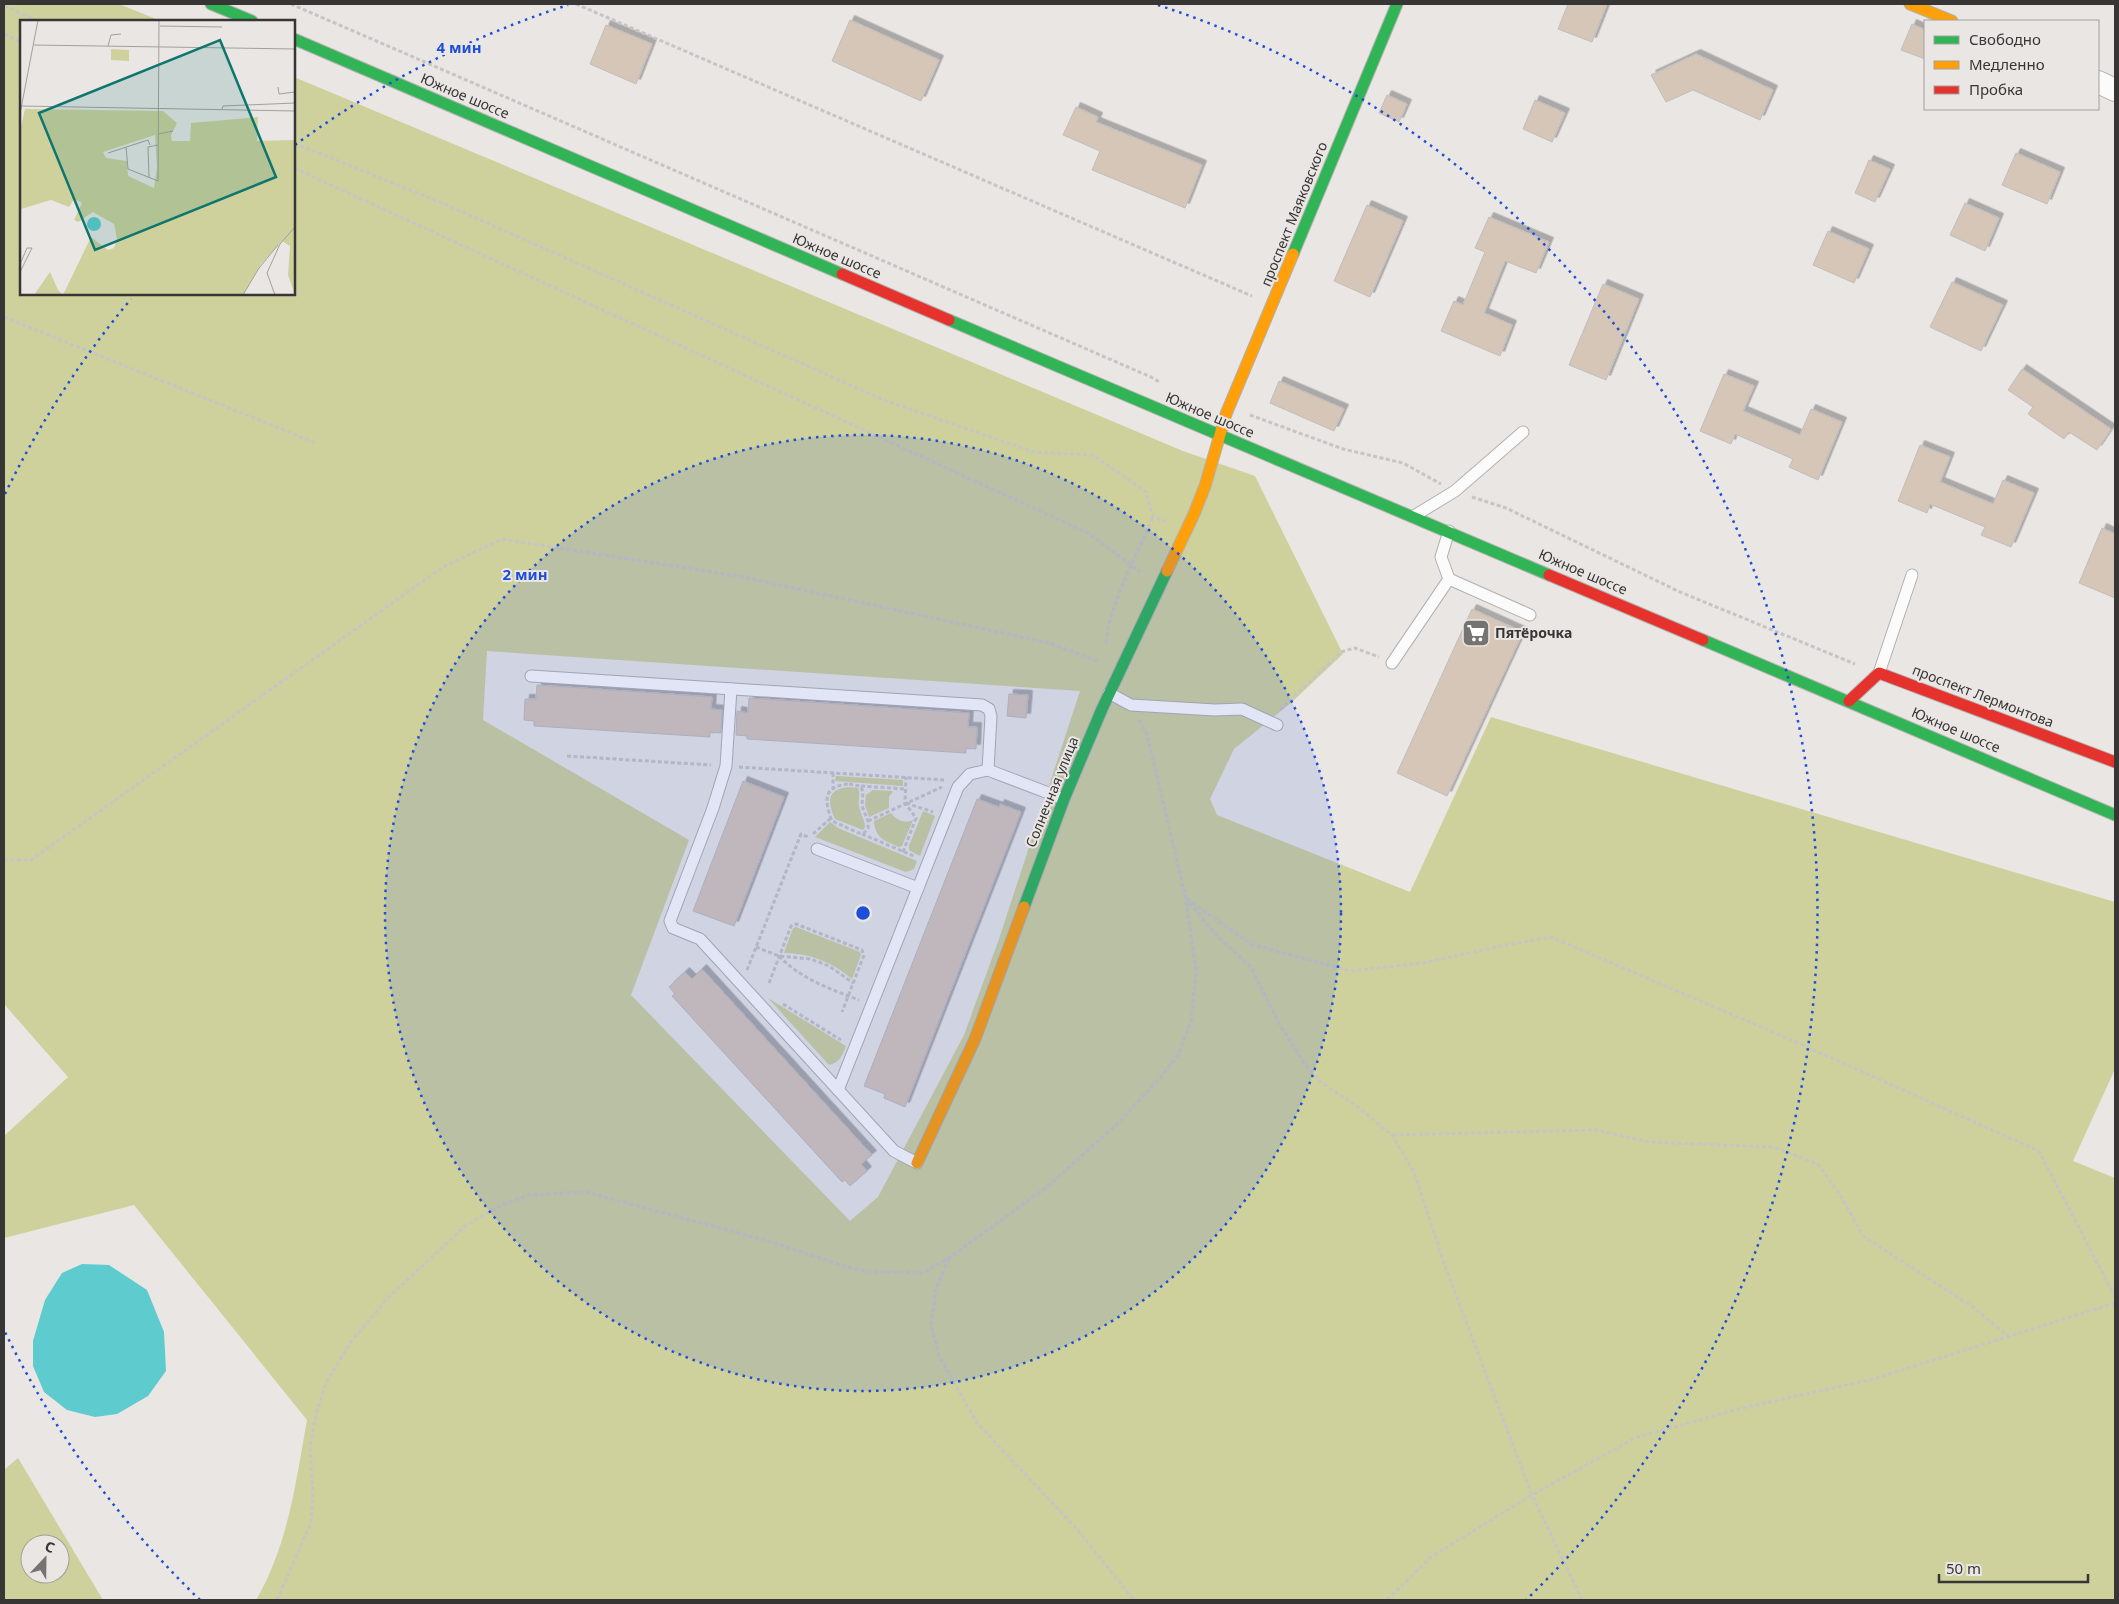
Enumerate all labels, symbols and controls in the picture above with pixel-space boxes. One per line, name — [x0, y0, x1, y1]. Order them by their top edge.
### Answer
inset map — [20, 20, 295, 295]
legend — [1924, 20, 2099, 110]
text: Свободно — [1969, 29, 2041, 49]
text: 4 мин — [437, 37, 482, 57]
text: Медленно — [1969, 54, 2045, 74]
street label: Южное шоссе — [418, 68, 513, 123]
text: Пробка — [1969, 79, 2023, 99]
street label: проспект Маяковского — [1256, 139, 1331, 289]
street label: Южное шоссе — [790, 228, 885, 283]
street label: Южное шоссе — [1163, 387, 1258, 442]
street label: Южное шоссе — [1536, 544, 1631, 599]
text: 2 мин — [503, 564, 548, 584]
supermarket icon: Пятёрочка — [1461, 618, 1491, 648]
place label: Пятёрочка — [1495, 623, 1572, 642]
street label: проспект Лермонтова — [1910, 660, 2057, 731]
street label: Южное шоссе — [1909, 702, 2004, 757]
street label: Солнечная улица — [1021, 734, 1082, 850]
centre of rings — [854, 904, 872, 922]
north arrow — [20, 1534, 70, 1584]
text: С — [42, 1536, 58, 1557]
scale bar — [1939, 1552, 2088, 1584]
text: 50 m — [1946, 1558, 1981, 1578]

